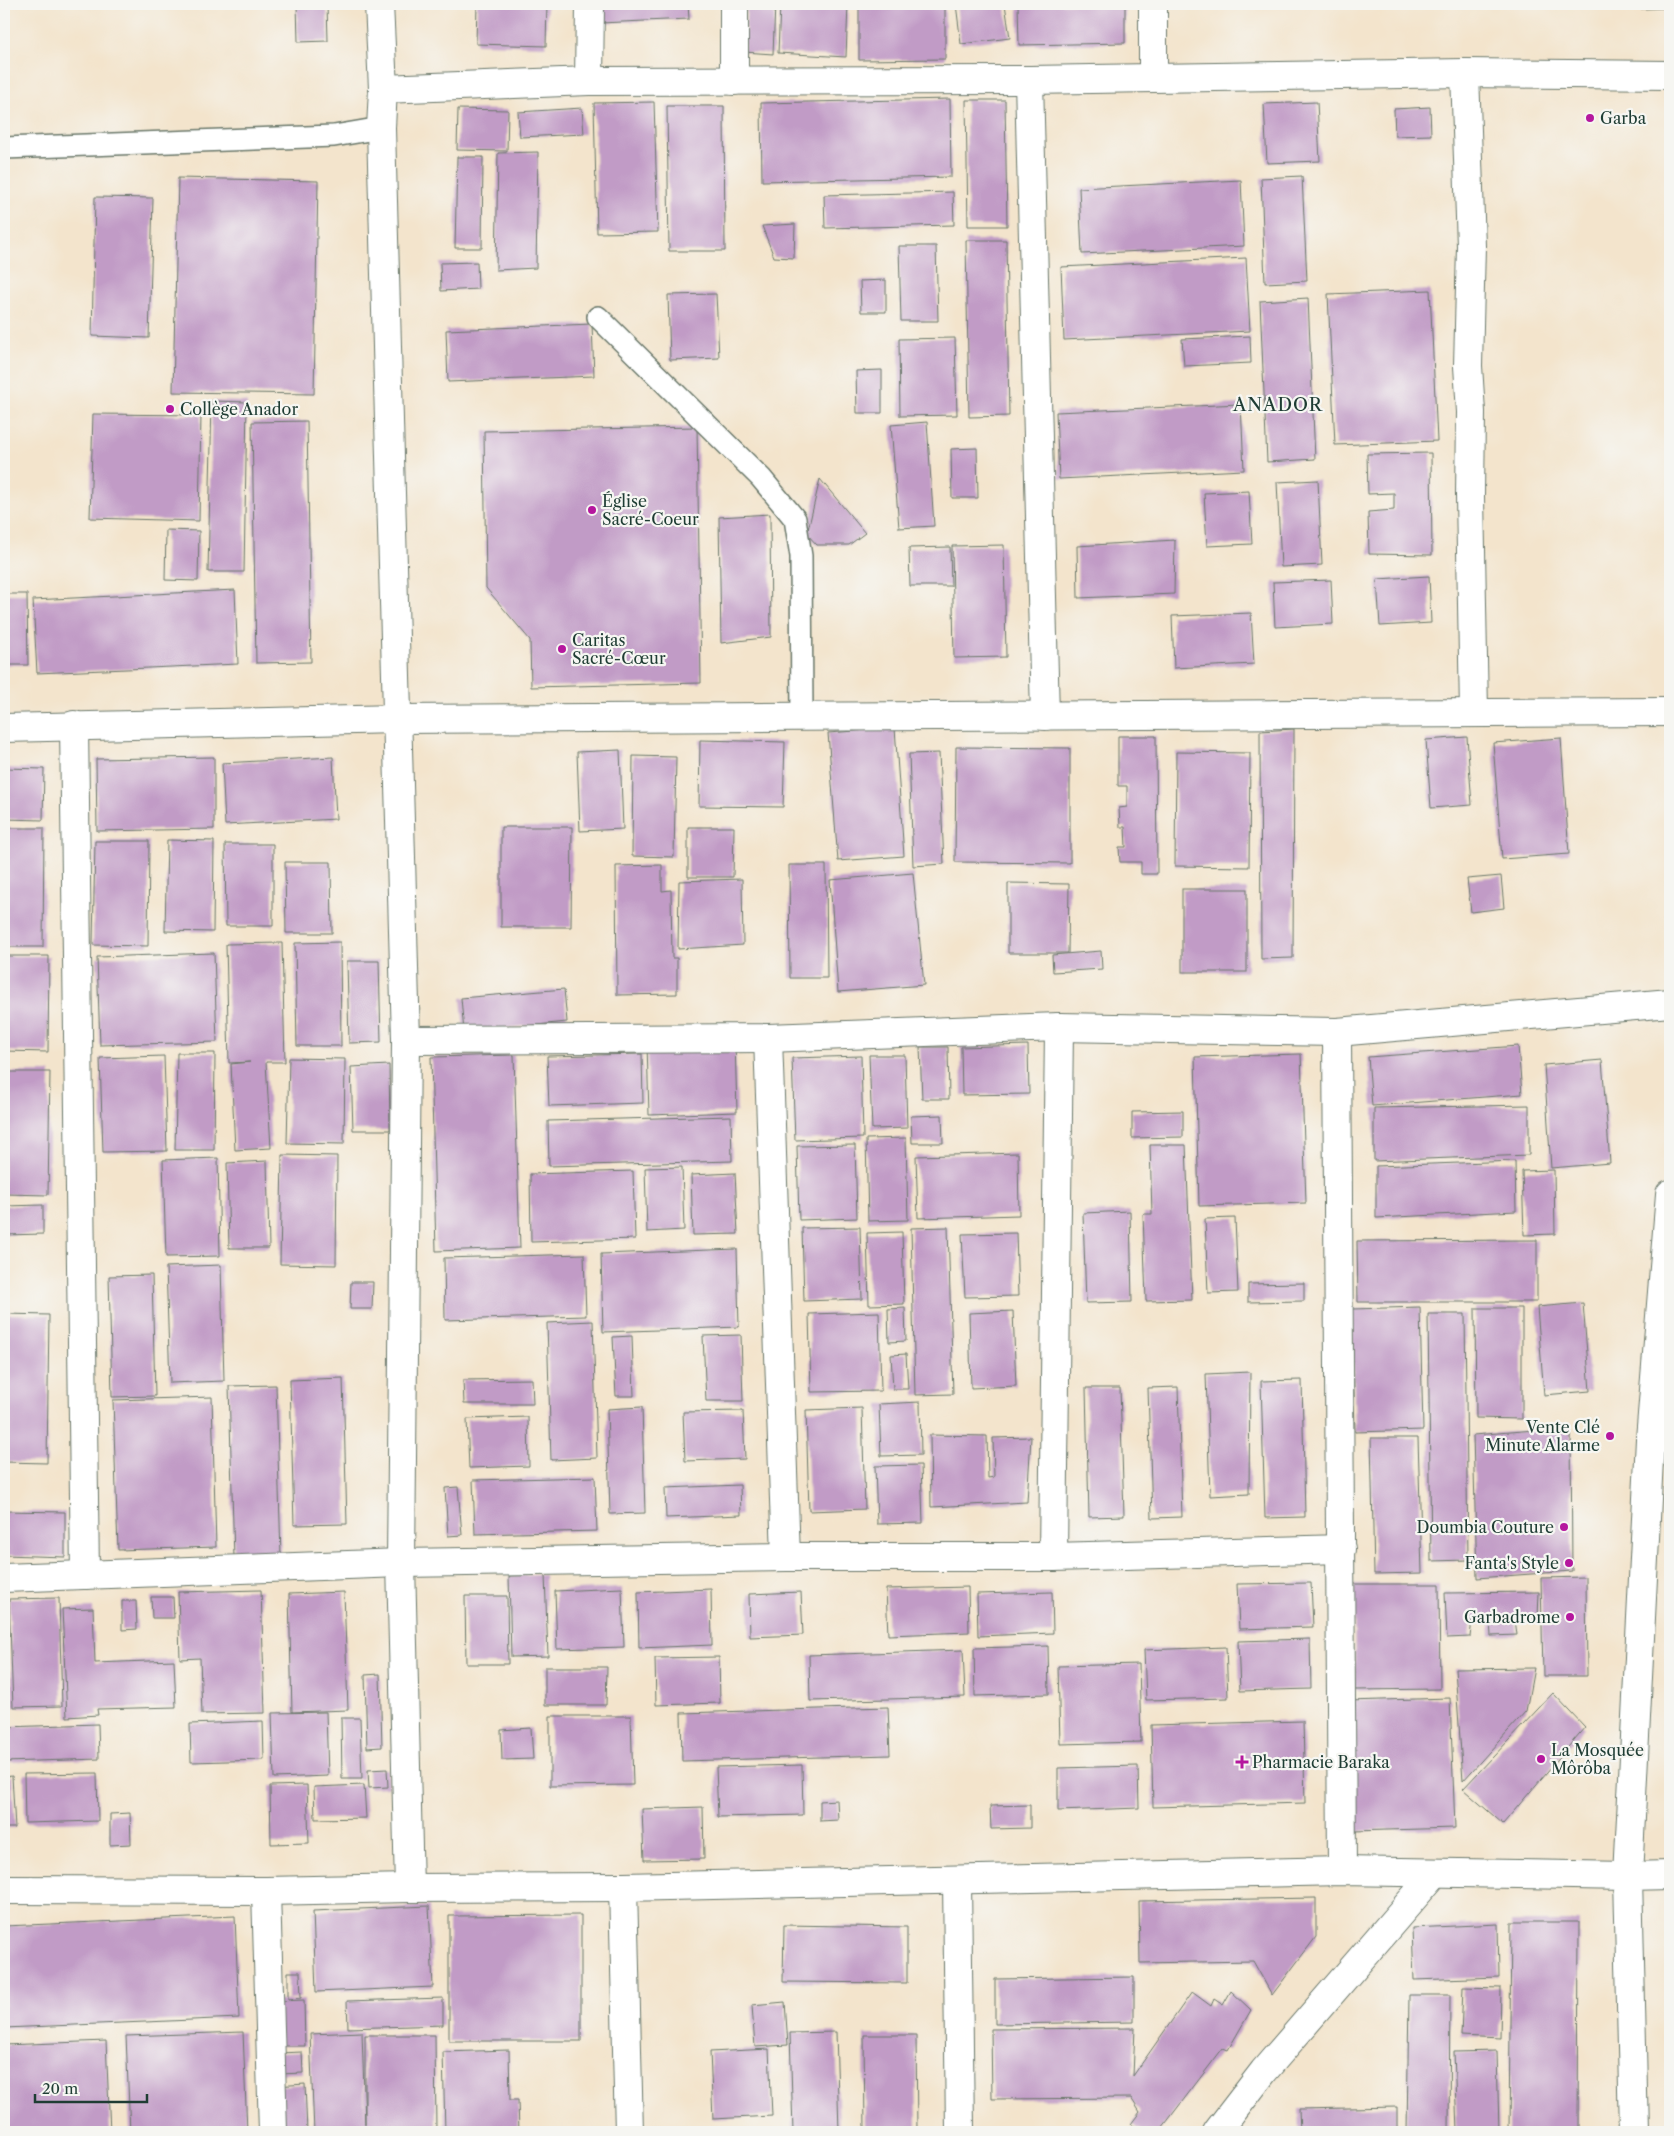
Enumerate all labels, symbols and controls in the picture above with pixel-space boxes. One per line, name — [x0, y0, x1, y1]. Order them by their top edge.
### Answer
place label: Garba — [1600, 108, 1647, 128]
marker: Garba — [1584, 112, 1596, 124]
district label: ANADOR — [1232, 394, 1323, 416]
place label: Collège Anador — [180, 399, 298, 419]
marker: Collège Anador — [164, 403, 176, 415]
place label: Église Sacré-Coeur — [602, 491, 699, 529]
marker: Église Sacré-Coeur — [586, 504, 598, 516]
place label: Caritas Sacré-Cœur — [572, 630, 666, 668]
marker: Caritas Sacré-Cœur — [556, 643, 568, 655]
place label: Vente Clé Minute Alarme — [1485, 1417, 1600, 1455]
marker: Vente Clé Minute Alarme — [1604, 1430, 1616, 1442]
place label: Doumbia Couture — [1416, 1517, 1554, 1537]
marker: Doumbia Couture — [1558, 1521, 1570, 1533]
place label: Fanta's Style — [1465, 1553, 1559, 1573]
marker: Fanta's Style — [1563, 1557, 1575, 1569]
place label: Garbadrome — [1464, 1607, 1560, 1627]
marker: Garbadrome — [1564, 1611, 1576, 1623]
place label: La Mosquée Môrôba — [1551, 1740, 1644, 1778]
place label: Pharmacie Baraka — [1252, 1752, 1390, 1772]
marker: La Mosquée Môrôba — [1535, 1753, 1547, 1765]
marker: Pharmacie Baraka — [1236, 1756, 1248, 1768]
scale bar — [35, 2071, 148, 2103]
text: 20 m — [42, 2079, 78, 2098]

